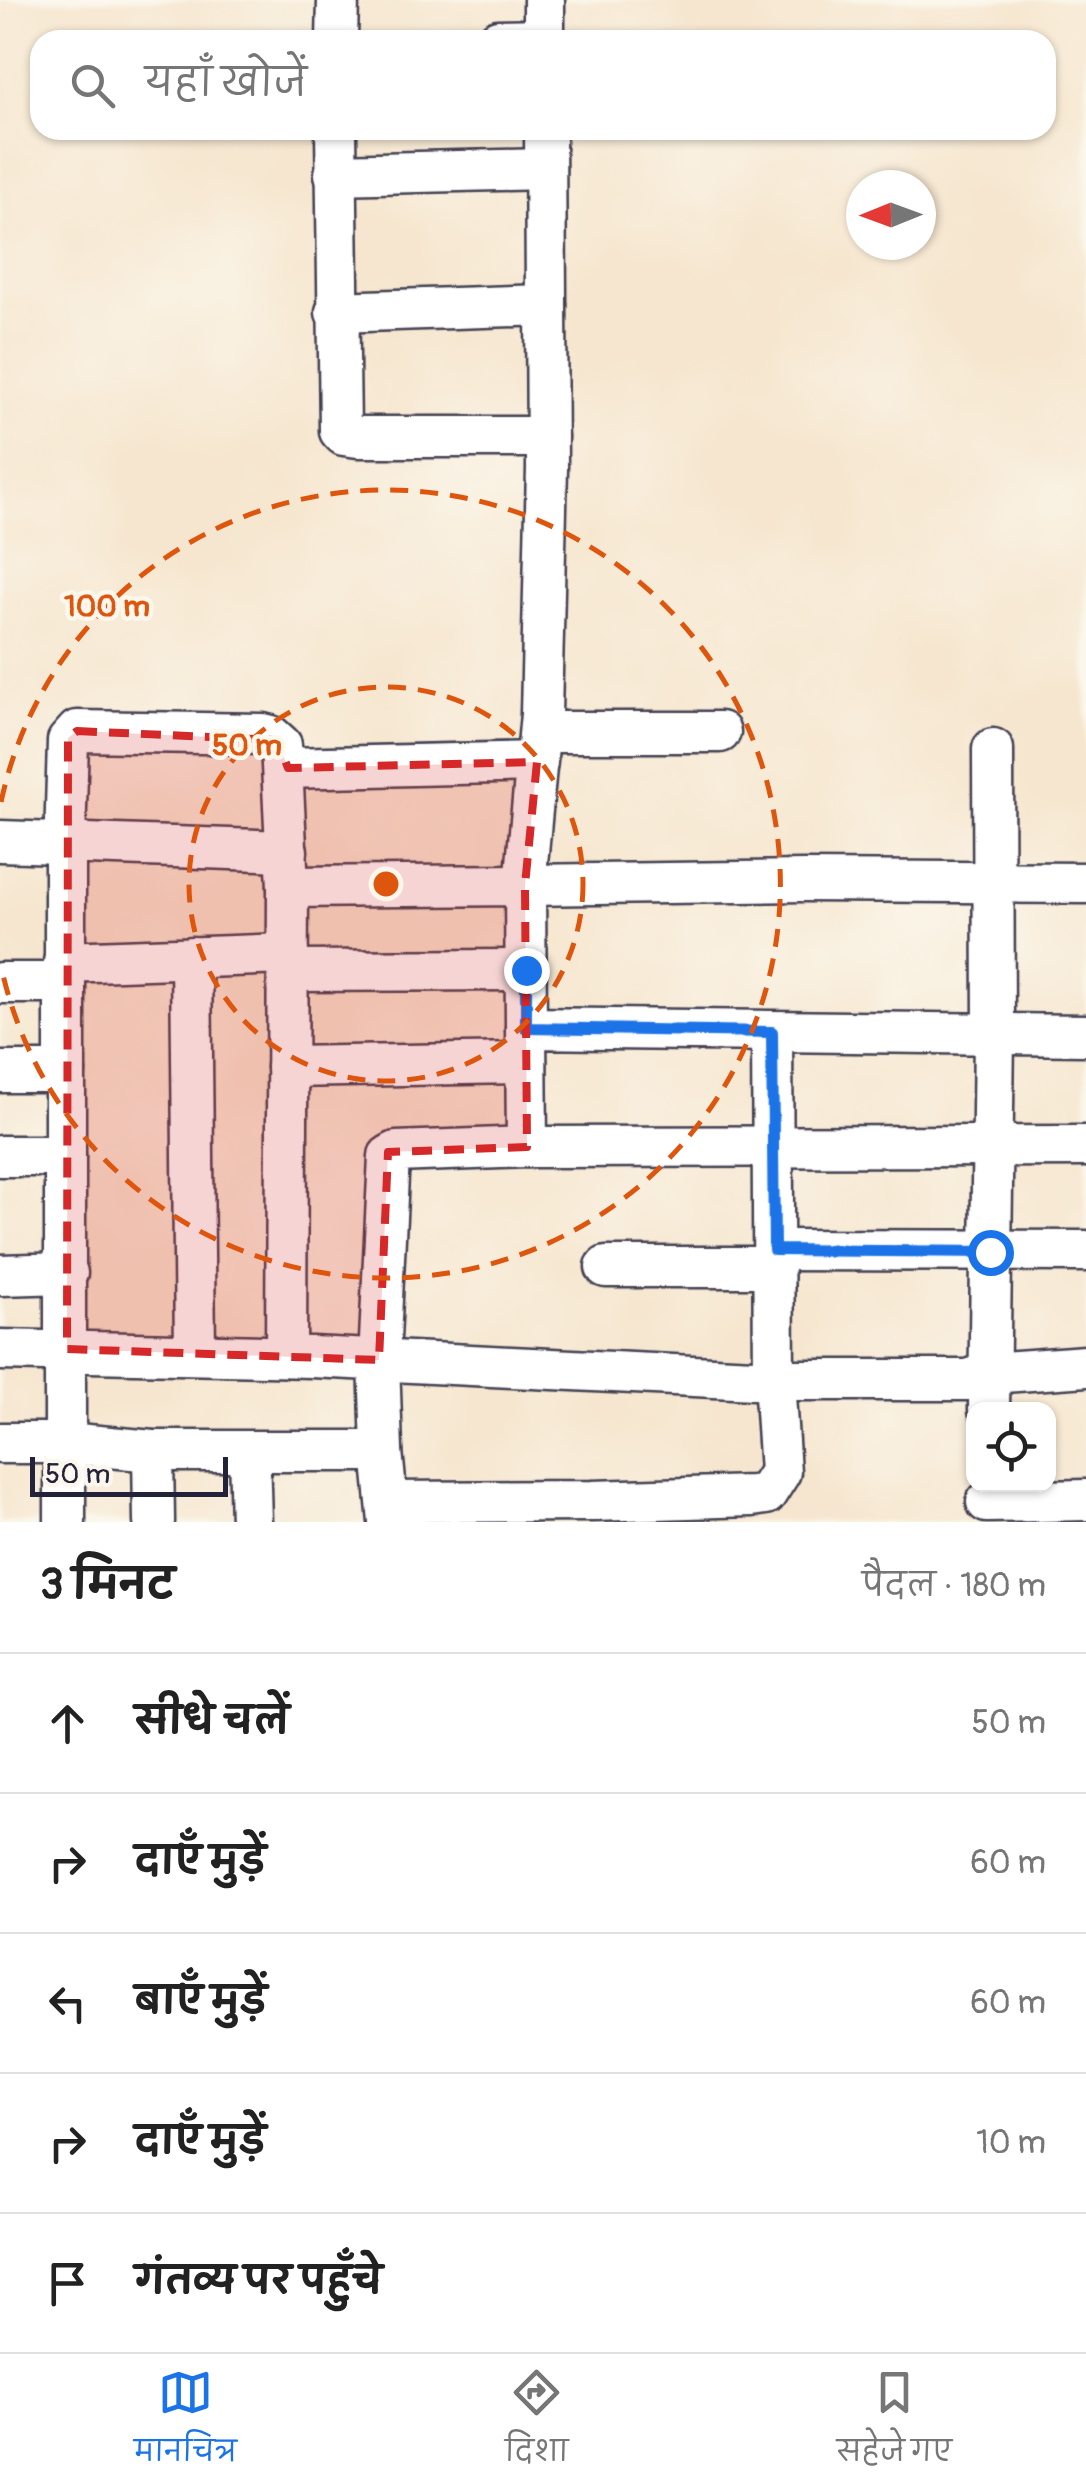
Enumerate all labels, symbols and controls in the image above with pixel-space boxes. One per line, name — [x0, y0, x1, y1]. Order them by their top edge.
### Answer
search box — [30, 30, 1056, 140]
icon: search — [65, 58, 120, 113]
text: यहाँ खोजें — [145, 59, 307, 107]
north arrow — [846, 170, 936, 260]
text: 100 m — [64, 588, 150, 625]
text: 50 m — [212, 727, 282, 764]
centre of rings — [368, 866, 404, 902]
route end — [504, 948, 550, 994]
route start — [968, 1230, 1014, 1276]
map controls — [966, 1402, 1056, 1492]
button: locate — [966, 1402, 1056, 1492]
scale bar — [30, 1452, 228, 1496]
text: 50 m — [45, 1457, 110, 1492]
text: 3 मिनट — [40, 1559, 174, 1611]
text: पैदल · 180 m — [862, 1566, 1046, 1606]
icon: ahead — [40, 1696, 95, 1751]
text: सीधे चलें — [135, 1697, 289, 1745]
text: 50 m — [971, 1703, 1046, 1743]
icon: right — [40, 1836, 95, 1891]
text: दाएँ मुड़ें — [135, 1837, 266, 1885]
text: 60 m — [970, 1843, 1046, 1883]
icon: left — [40, 1976, 95, 2031]
text: बाएँ मुड़ें — [135, 1977, 267, 2025]
text: 60 m — [970, 1983, 1046, 2023]
icon: right — [40, 2116, 95, 2171]
text: दाएँ मुड़ें — [135, 2117, 266, 2165]
text: 10 m — [976, 2123, 1046, 2163]
icon: arrive — [40, 2256, 95, 2311]
text: गंतव्य पर पहुँचे — [135, 2257, 382, 2305]
tab: मानचित्र — [134, 2365, 237, 2482]
tab: दिशा — [505, 2365, 569, 2482]
tab: सहेजे गए — [837, 2365, 952, 2482]

